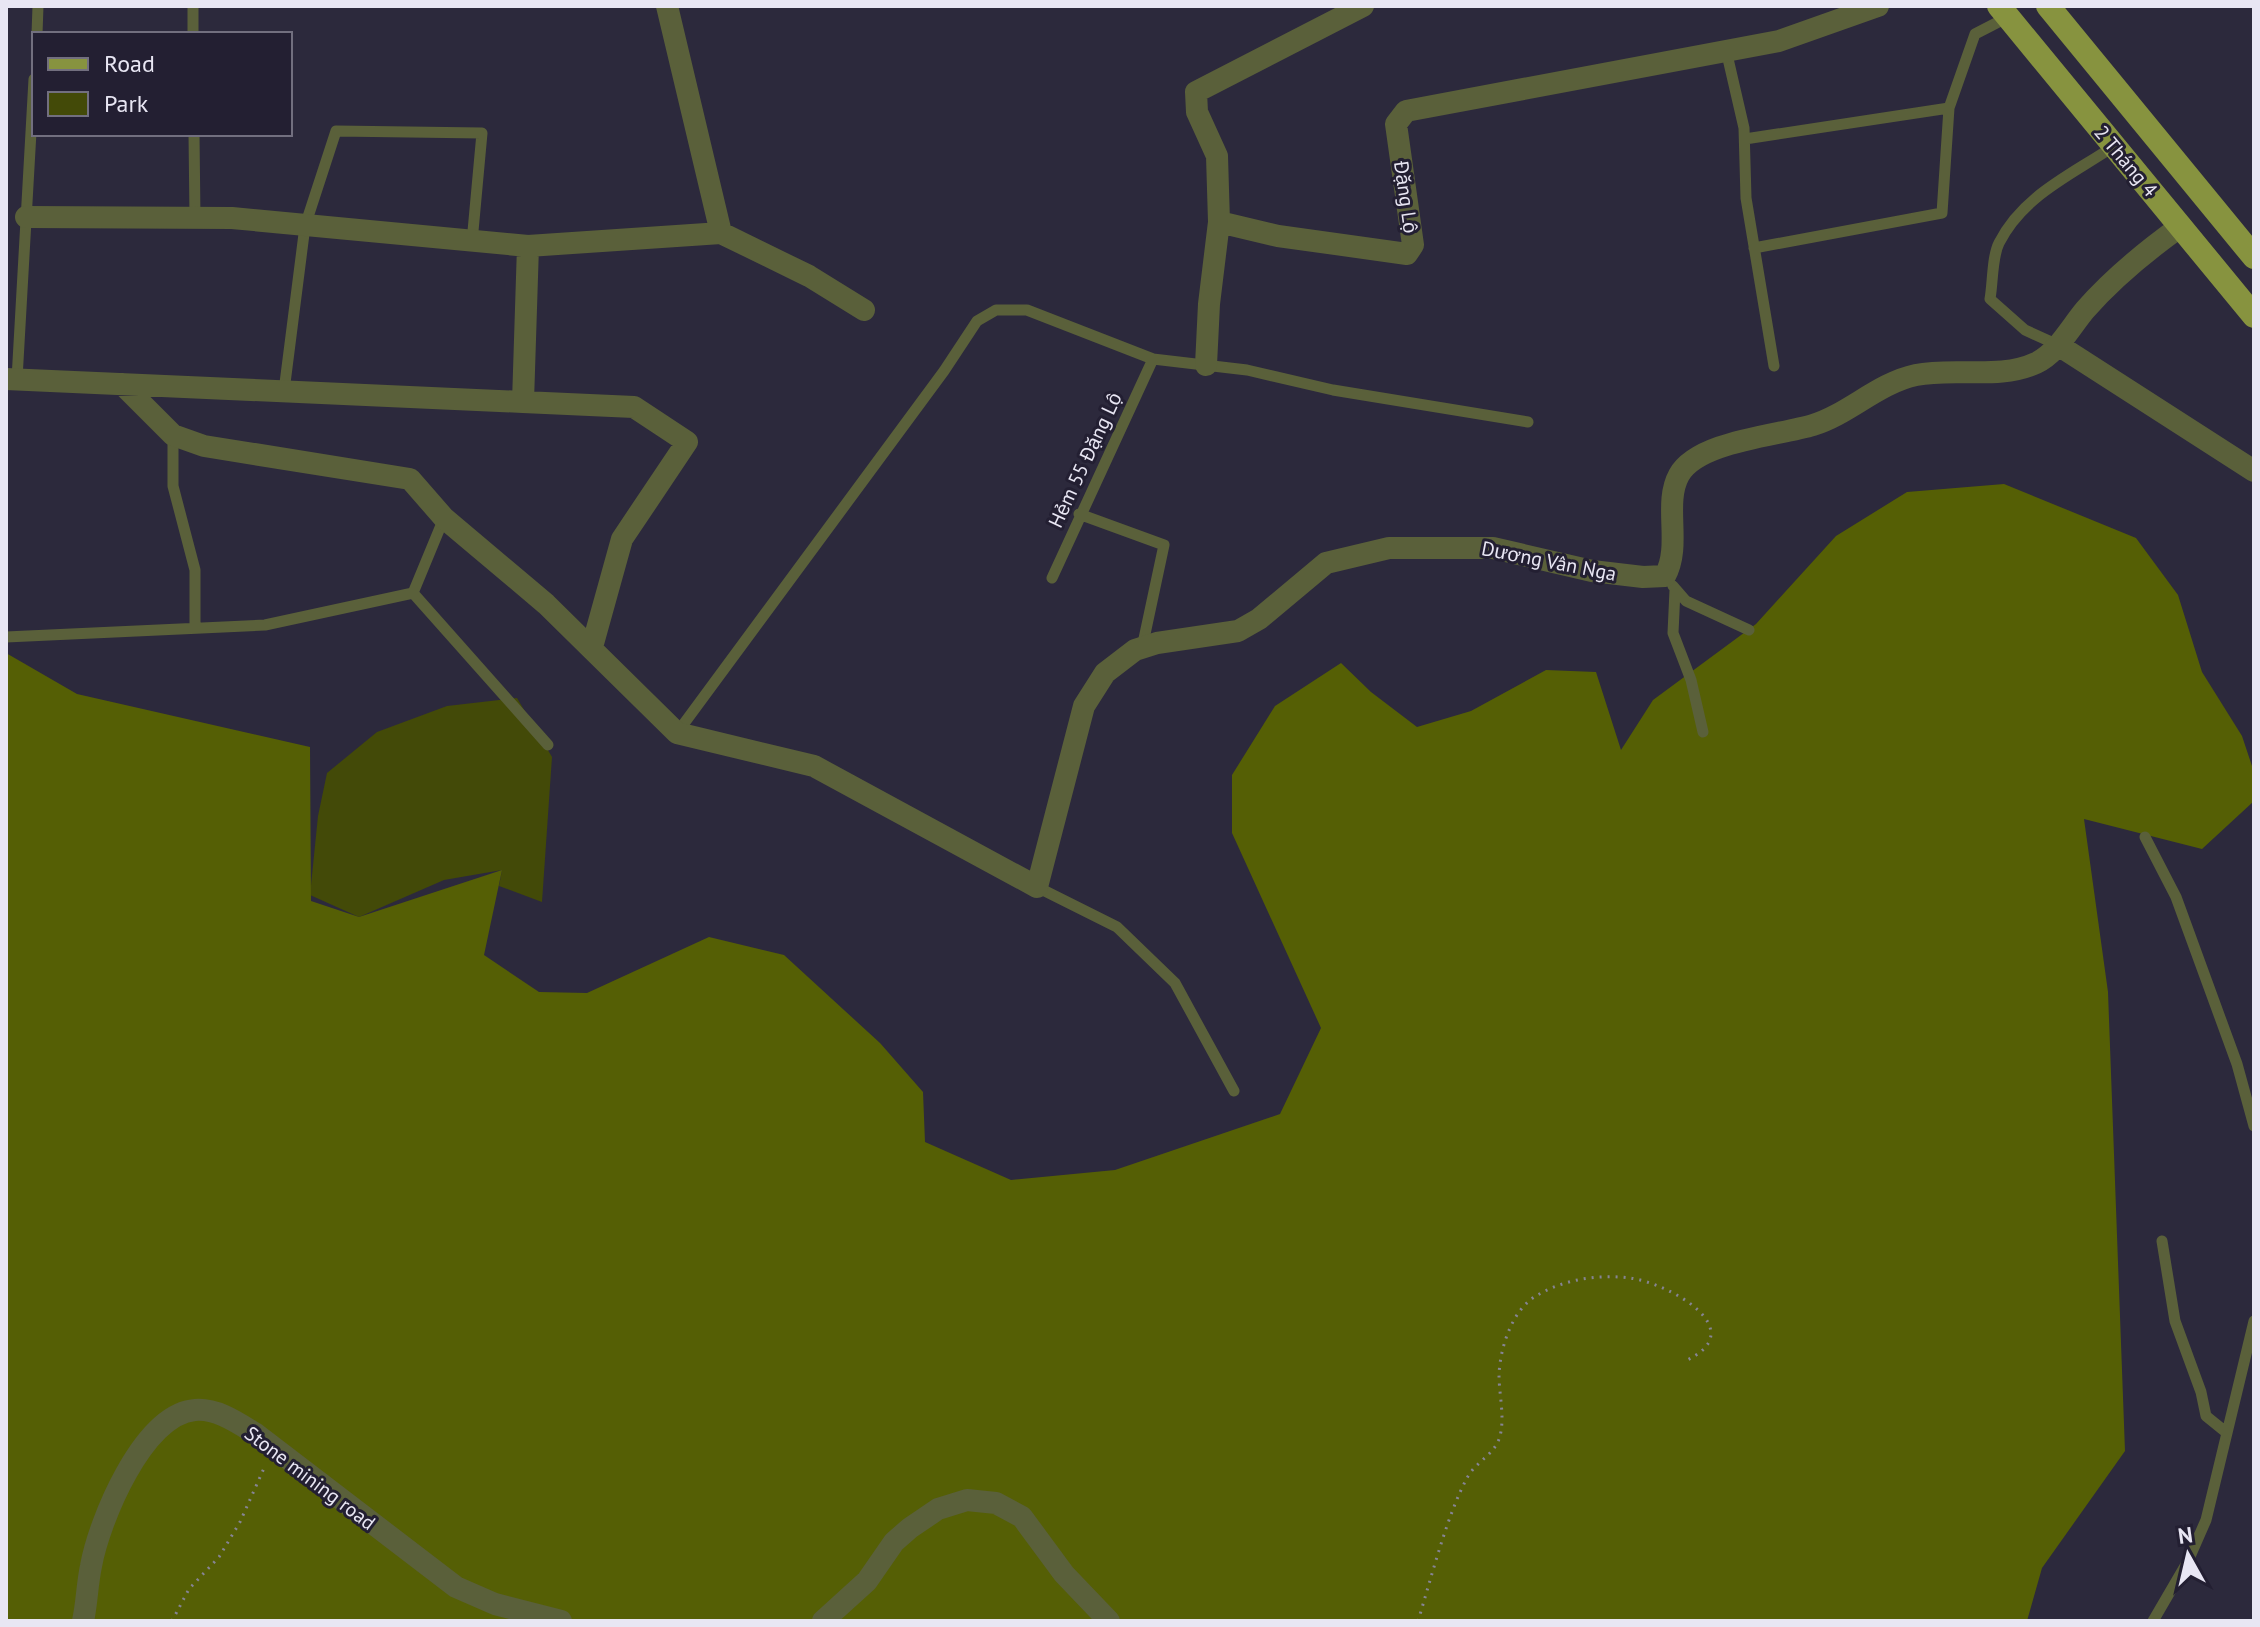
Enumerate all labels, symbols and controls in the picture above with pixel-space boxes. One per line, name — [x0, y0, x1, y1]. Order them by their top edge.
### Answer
legend — [32, 32, 292, 136]
text: Road — [104, 48, 155, 79]
text: Park — [104, 88, 149, 119]
street label: 2 Tháng 4 — [2089, 120, 2164, 202]
street label: Đặng Lộ — [1388, 158, 1424, 235]
street label: Hẻm 55 Đặng Lộ — [1042, 388, 1128, 532]
street label: Dương Vân Nga — [1479, 535, 1619, 587]
street label: Stone mining road — [239, 1420, 381, 1536]
north arrow — [2148, 1515, 2228, 1595]
text: N — [2176, 1520, 2194, 1550]

